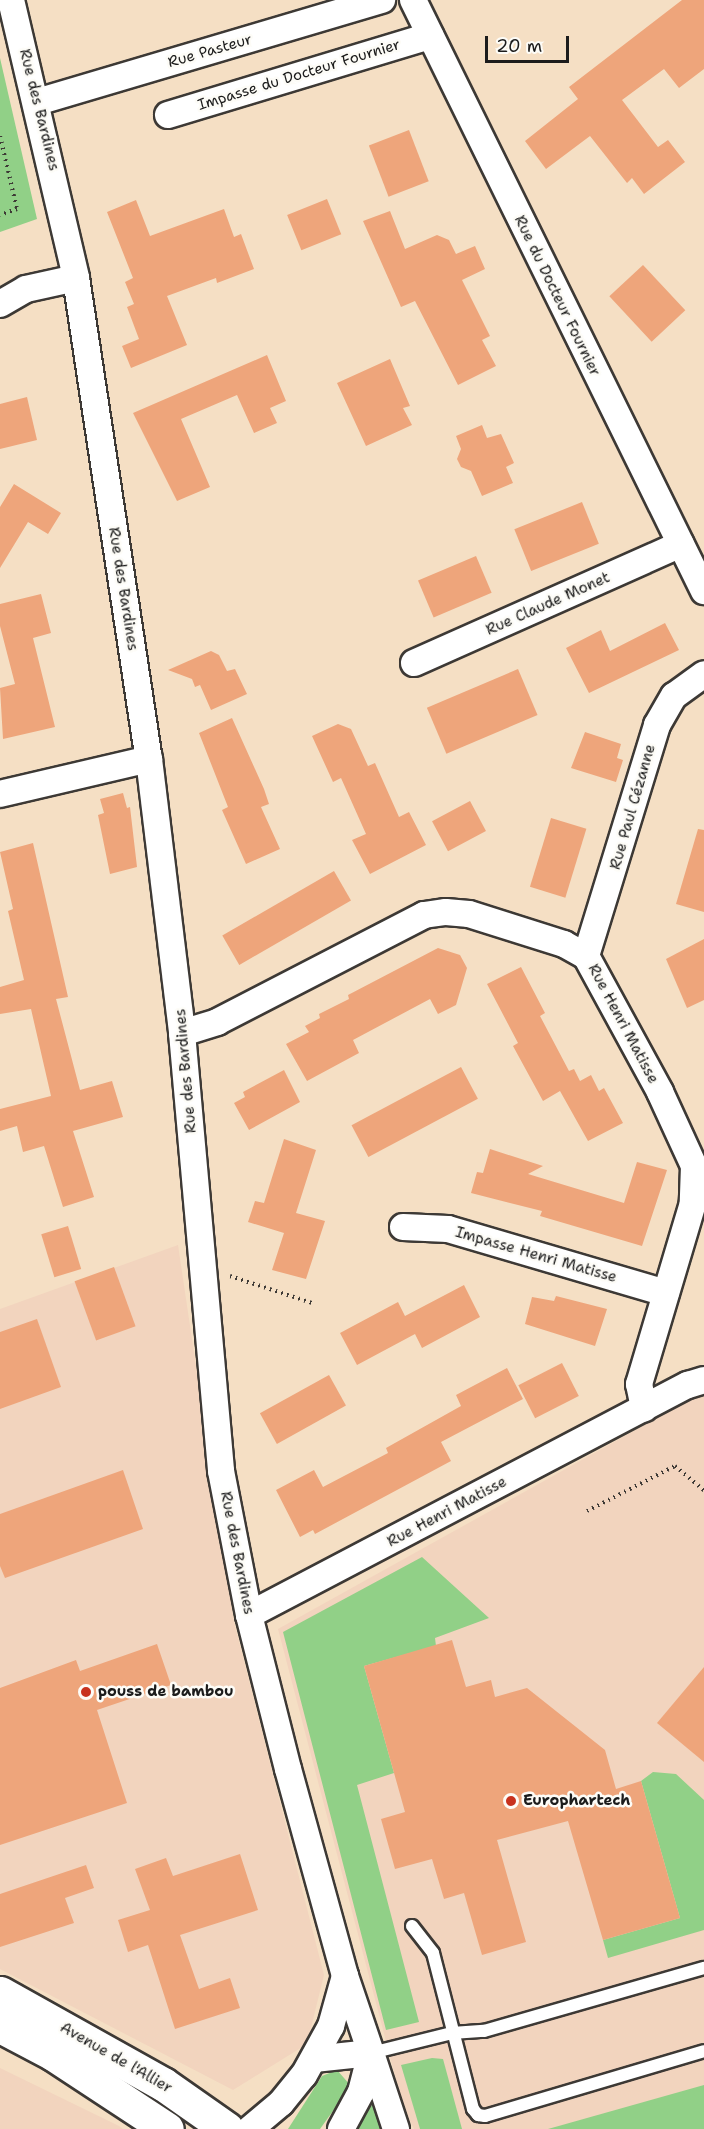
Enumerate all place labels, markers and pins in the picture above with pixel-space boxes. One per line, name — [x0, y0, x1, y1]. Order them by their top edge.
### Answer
place label: pouss de bambou — [98, 1683, 234, 1701]
marker: pouss de bambou — [79, 1685, 93, 1699]
place label: Europhartech — [523, 1792, 630, 1810]
marker: Europhartech — [504, 1794, 518, 1808]

